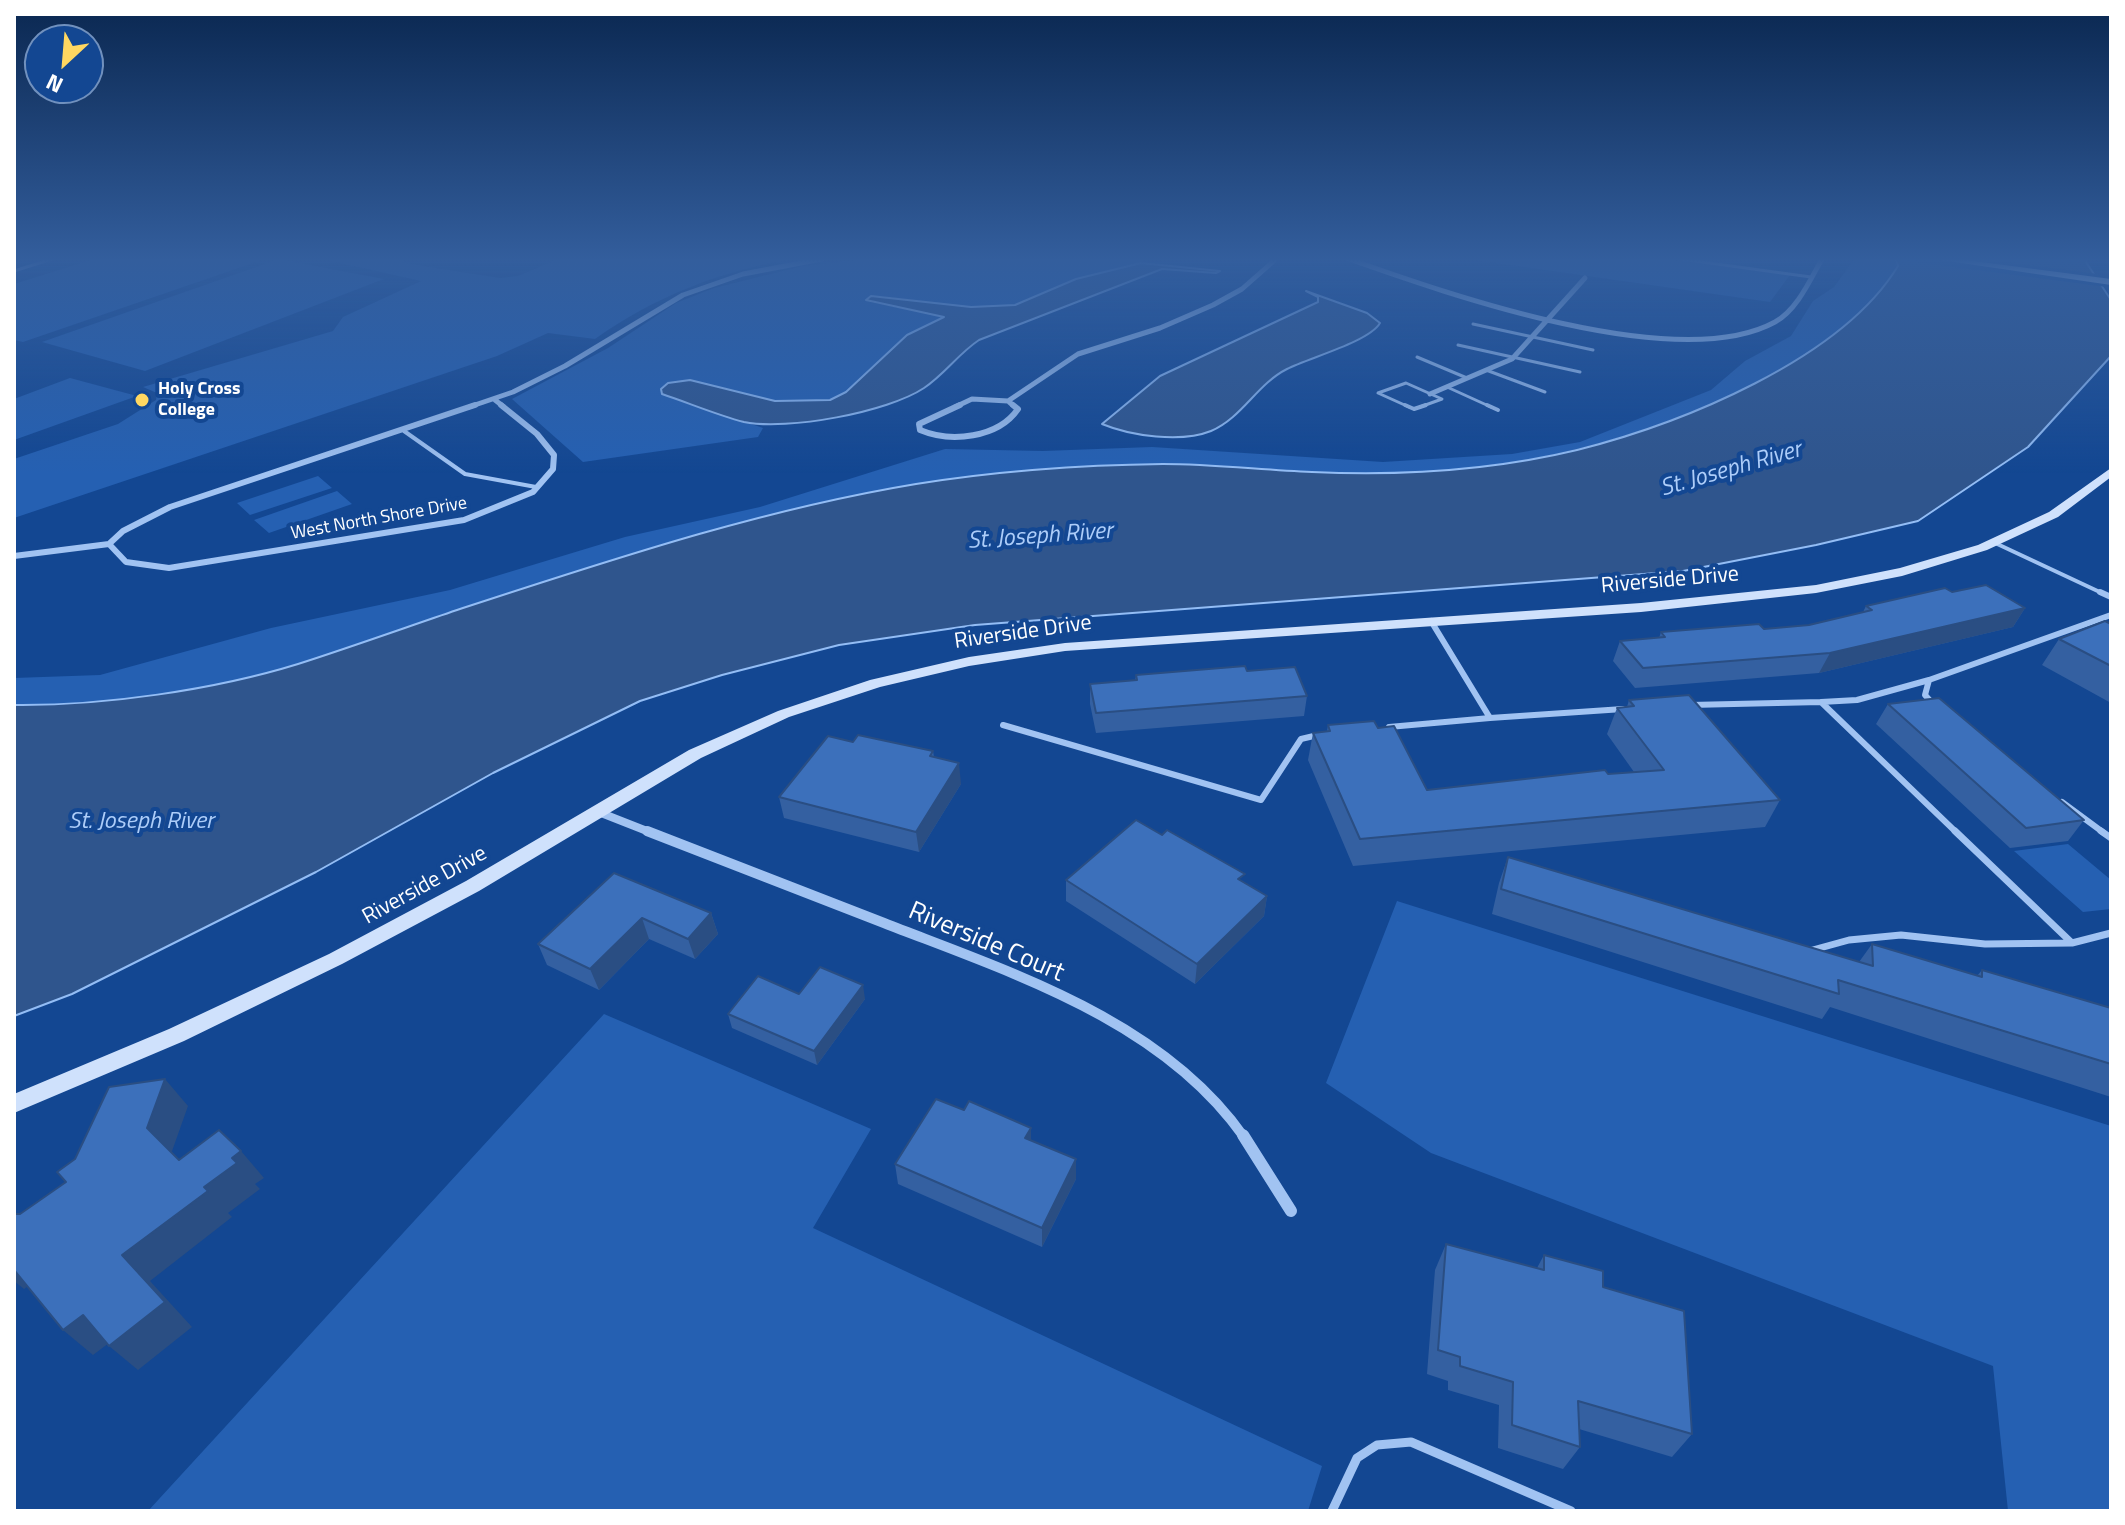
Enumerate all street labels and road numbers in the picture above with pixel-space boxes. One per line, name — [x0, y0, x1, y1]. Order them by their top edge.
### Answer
street label: West North Shore Drive — [289, 493, 469, 545]
street label: Riverside Drive — [1600, 562, 1740, 600]
street label: Riverside Drive — [953, 610, 1093, 656]
street label: Riverside Drive — [358, 841, 492, 931]
street label: Riverside Court — [903, 896, 1069, 990]

